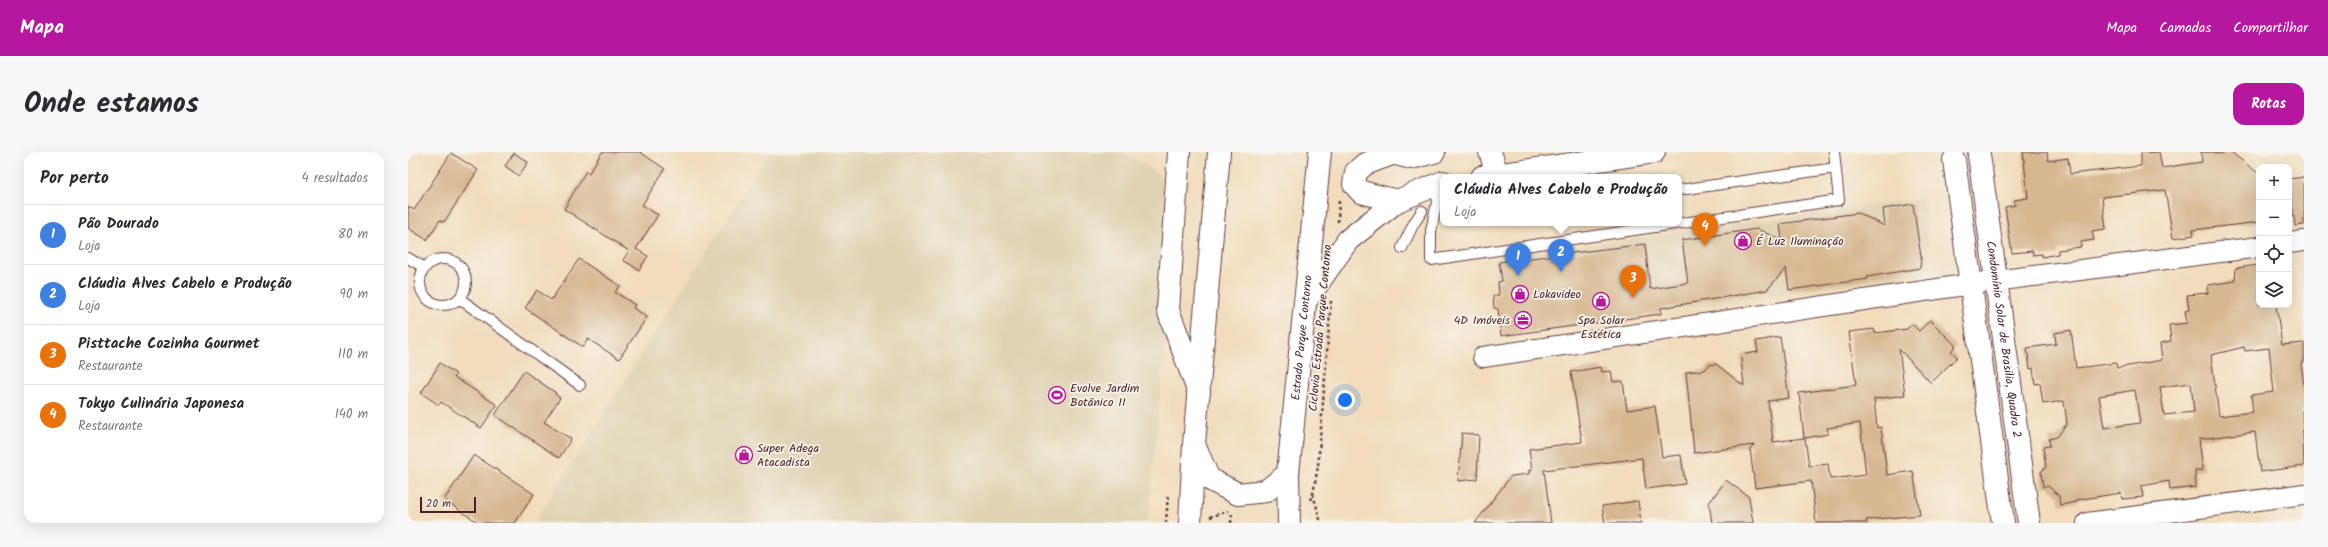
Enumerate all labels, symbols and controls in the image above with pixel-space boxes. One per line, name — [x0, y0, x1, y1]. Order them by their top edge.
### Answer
text: Mapa — [20, 13, 64, 43]
text: Mapa — [2106, 17, 2137, 39]
text: Camadas — [2159, 17, 2211, 39]
text: Compartilhar — [2233, 17, 2308, 39]
text: Onde estamos — [24, 82, 199, 127]
button: Rotas — [2233, 83, 2304, 125]
map controls — [2256, 164, 2292, 308]
button: + — [2256, 164, 2292, 200]
text: Por perto — [40, 165, 109, 192]
text: 4 resultados — [301, 168, 368, 189]
popup — [1440, 174, 1682, 226]
text: Cláudia Alves Cabelo e Produção — [1454, 178, 1668, 202]
button: − — [2256, 200, 2292, 236]
text: Loja — [1454, 202, 1476, 223]
text: Pão Dourado — [78, 212, 159, 236]
pin: 4 — [1692, 213, 1718, 246]
text: 1 — [51, 224, 55, 245]
text: 80 m — [338, 224, 368, 245]
shop icon: É Luz Iluminação — [1733, 231, 1753, 251]
place label: É Luz Iluminação — [1756, 232, 1844, 251]
text: Loja — [78, 236, 100, 257]
button: locate — [2256, 236, 2292, 272]
pin: 2 — [1548, 239, 1574, 272]
street label: Condomínio Solar de Brasilia, Quadra 2 — [1981, 240, 2026, 439]
pin: 1 — [1505, 243, 1531, 276]
street label: Ciclovia Estrada Parque Contorno — [1304, 244, 1337, 412]
pin: 3 — [1620, 265, 1646, 298]
text: Cláudia Alves Cabelo e Produção — [78, 272, 292, 296]
button: layers — [2256, 272, 2292, 308]
street label: Estrada Parque Contorno — [1286, 274, 1318, 401]
text: 2 — [49, 284, 57, 305]
text: 90 m — [340, 284, 368, 305]
shop icon: Lokavideo — [1510, 284, 1530, 304]
place label: Lokavideo — [1533, 285, 1581, 304]
shop icon: Spa Solar Estética — [1591, 291, 1611, 311]
text: Loja — [78, 296, 100, 317]
office icon: 4D Imóveis — [1513, 310, 1533, 330]
place label: 4D Imóveis — [1454, 311, 1510, 330]
place label: Spa Solar Estética — [1578, 311, 1625, 344]
text: Pisttache Cozinha Gourmet — [78, 332, 259, 356]
text: 3 — [49, 344, 57, 365]
text: 110 m — [338, 344, 368, 365]
text: Restaurante — [78, 356, 143, 377]
place label: Evolve Jardim Botânico II — [1070, 379, 1140, 412]
sports icon: Evolve Jardim Botânico II — [1047, 385, 1067, 405]
your location — [1335, 390, 1355, 410]
text: Tokyo Culinária Japonesa — [78, 392, 244, 416]
text: 4 — [49, 404, 57, 425]
text: 140 m — [335, 404, 368, 425]
text: Restaurante — [78, 416, 143, 437]
place label: Super Adega Atacadista — [757, 439, 819, 472]
shop icon: Super Adega Atacadista — [734, 445, 754, 465]
scale bar — [420, 495, 476, 514]
text: 20 m — [426, 495, 451, 513]

